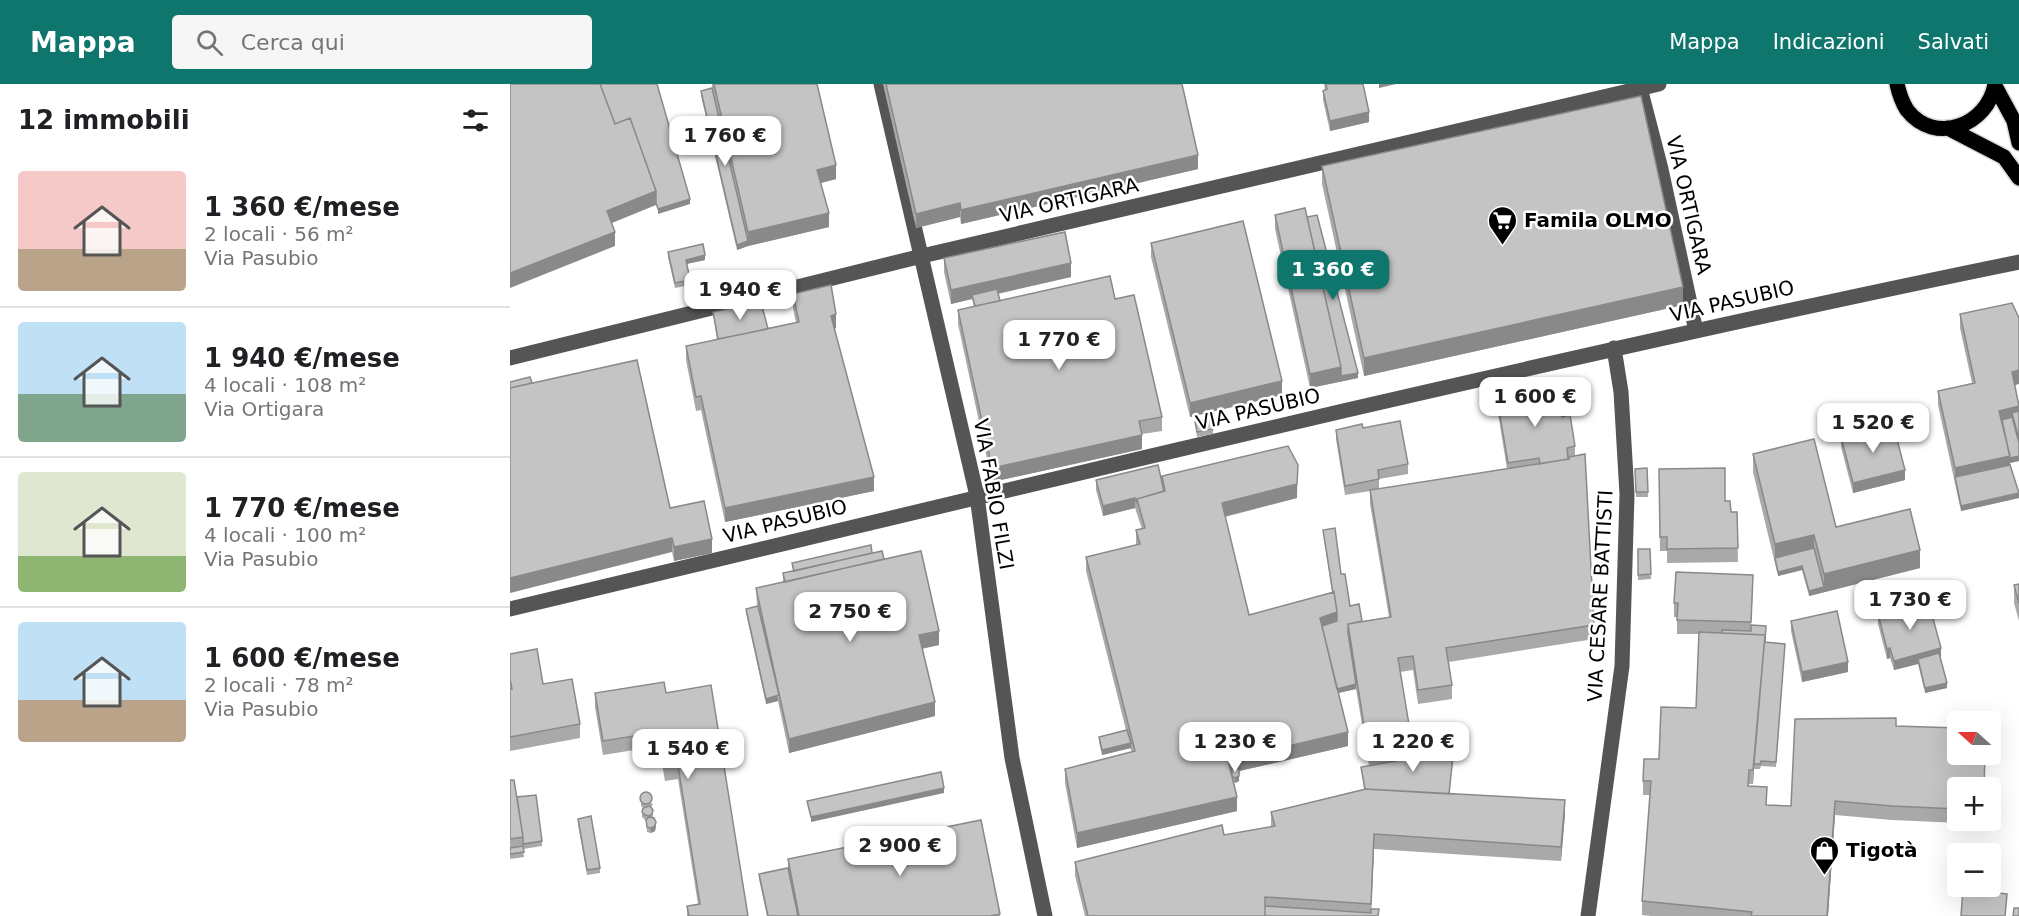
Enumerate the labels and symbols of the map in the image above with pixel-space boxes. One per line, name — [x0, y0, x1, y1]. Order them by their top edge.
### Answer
pin: 1 760 € — [670, 116, 780, 167]
street label: VIA ORTIGARA — [1661, 133, 1717, 277]
street label: VIA ORTIGARA — [997, 172, 1141, 228]
supermarket icon: Famila OLMO — [1487, 204, 1519, 246]
place label: Famila OLMO — [1524, 208, 1672, 232]
pin: 1 360 € — [1278, 250, 1388, 301]
pin: 1 940 € — [685, 270, 795, 321]
street label: VIA PASUBIO — [1668, 275, 1796, 327]
pin: 1 770 € — [1004, 320, 1114, 371]
pin: 1 600 € — [1480, 377, 1590, 428]
street label: VIA PASUBIO — [1194, 383, 1322, 435]
pin: 1 520 € — [1818, 403, 1928, 454]
street label: VIA FABIO FILZI — [969, 417, 1019, 571]
street label: VIA CESARE BATTISTI — [1582, 489, 1618, 703]
street label: VIA PASUBIO — [721, 494, 849, 548]
pin: 1 730 € — [1855, 580, 1965, 631]
pin: 2 750 € — [795, 592, 905, 643]
north arrow — [1947, 711, 2001, 765]
pin: 1 230 € — [1180, 722, 1290, 773]
pin: 1 220 € — [1358, 722, 1468, 773]
pin: 1 540 € — [633, 729, 743, 780]
pin: 2 900 € — [845, 826, 955, 877]
shop icon: Tigotà — [1809, 834, 1841, 876]
place label: Tigotà — [1846, 838, 1918, 862]

